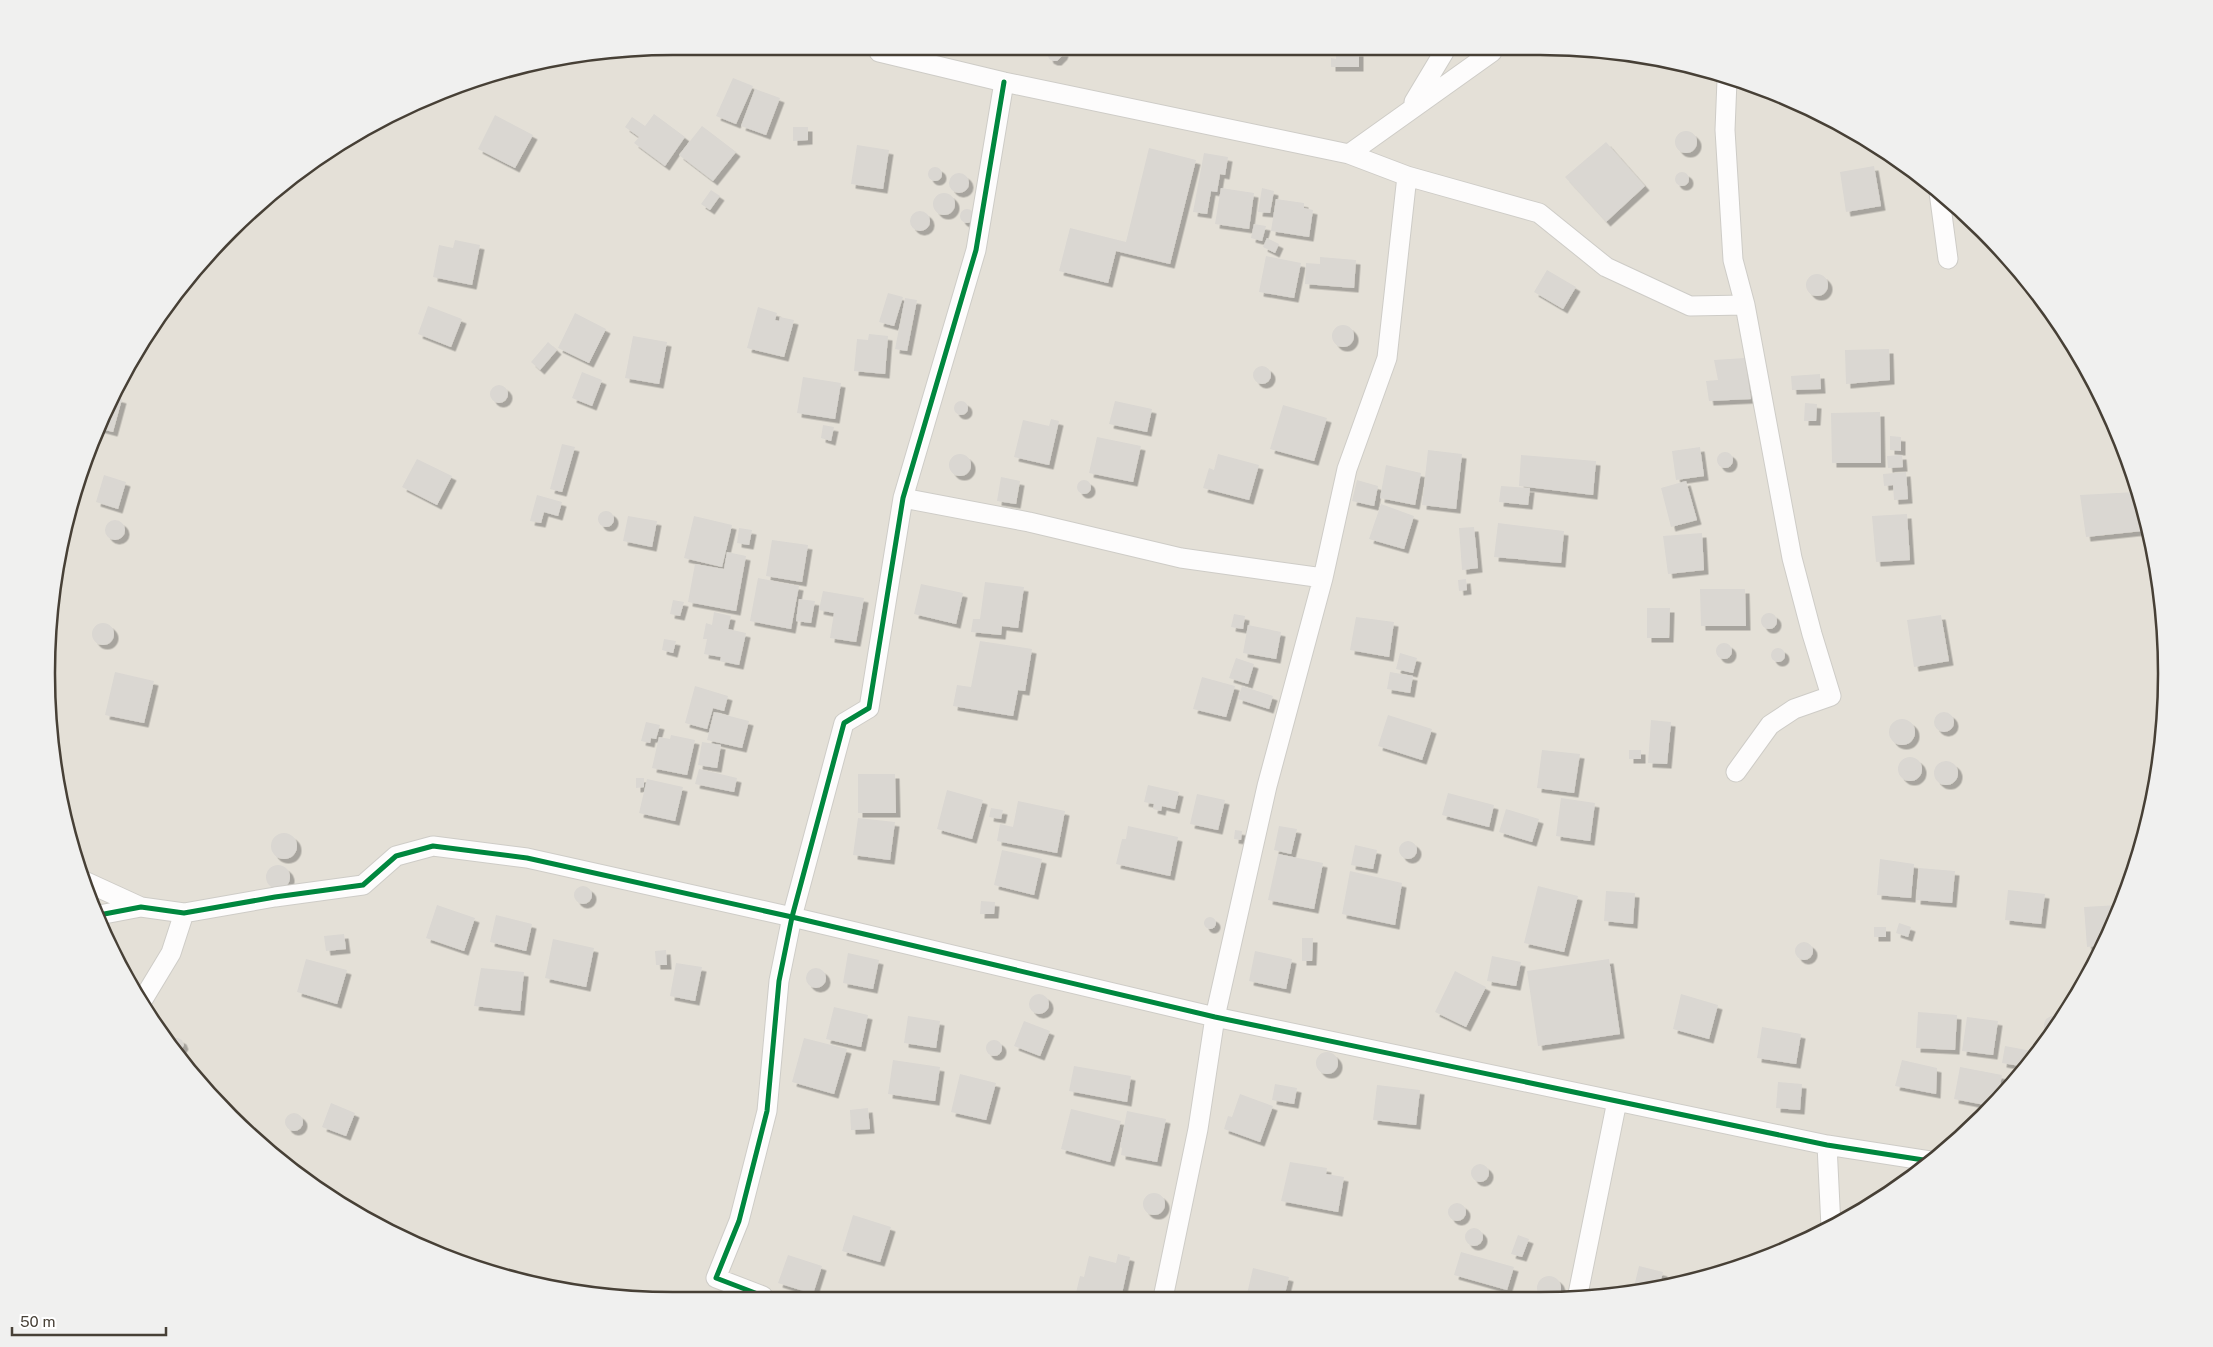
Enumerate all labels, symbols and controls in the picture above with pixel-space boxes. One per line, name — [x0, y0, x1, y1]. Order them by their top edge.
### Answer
scale bar — [12, 1304, 166, 1336]
text: 50 m — [20, 1313, 55, 1330]

